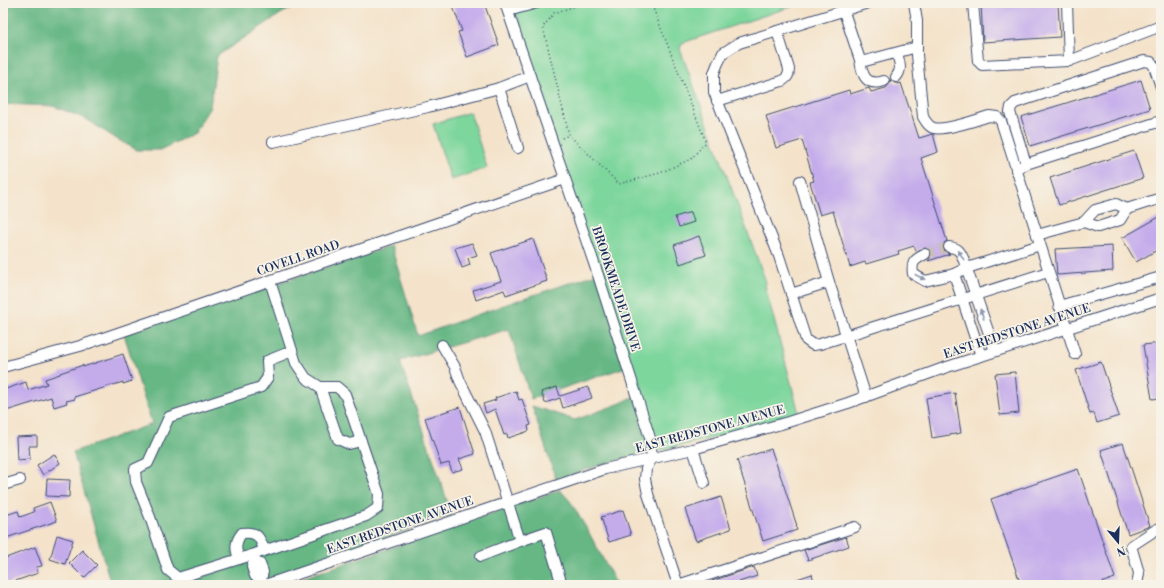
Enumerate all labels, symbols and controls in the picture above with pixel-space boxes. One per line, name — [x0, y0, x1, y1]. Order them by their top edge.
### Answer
street label: BROOKMEADE DRIVE — [588, 224, 643, 353]
street label: COVELL ROAD — [255, 237, 341, 280]
one-way arrow — [957, 249, 964, 260]
one-way arrow — [915, 274, 926, 281]
street label: EAST REDSTONE AVENUE — [942, 301, 1093, 362]
one-way arrow — [979, 308, 985, 320]
street label: EAST REDSTONE AVENUE — [634, 402, 786, 457]
street label: EAST REDSTONE AVENUE — [325, 493, 475, 558]
north arrow — [1098, 522, 1138, 562]
text: N — [1114, 542, 1127, 559]

